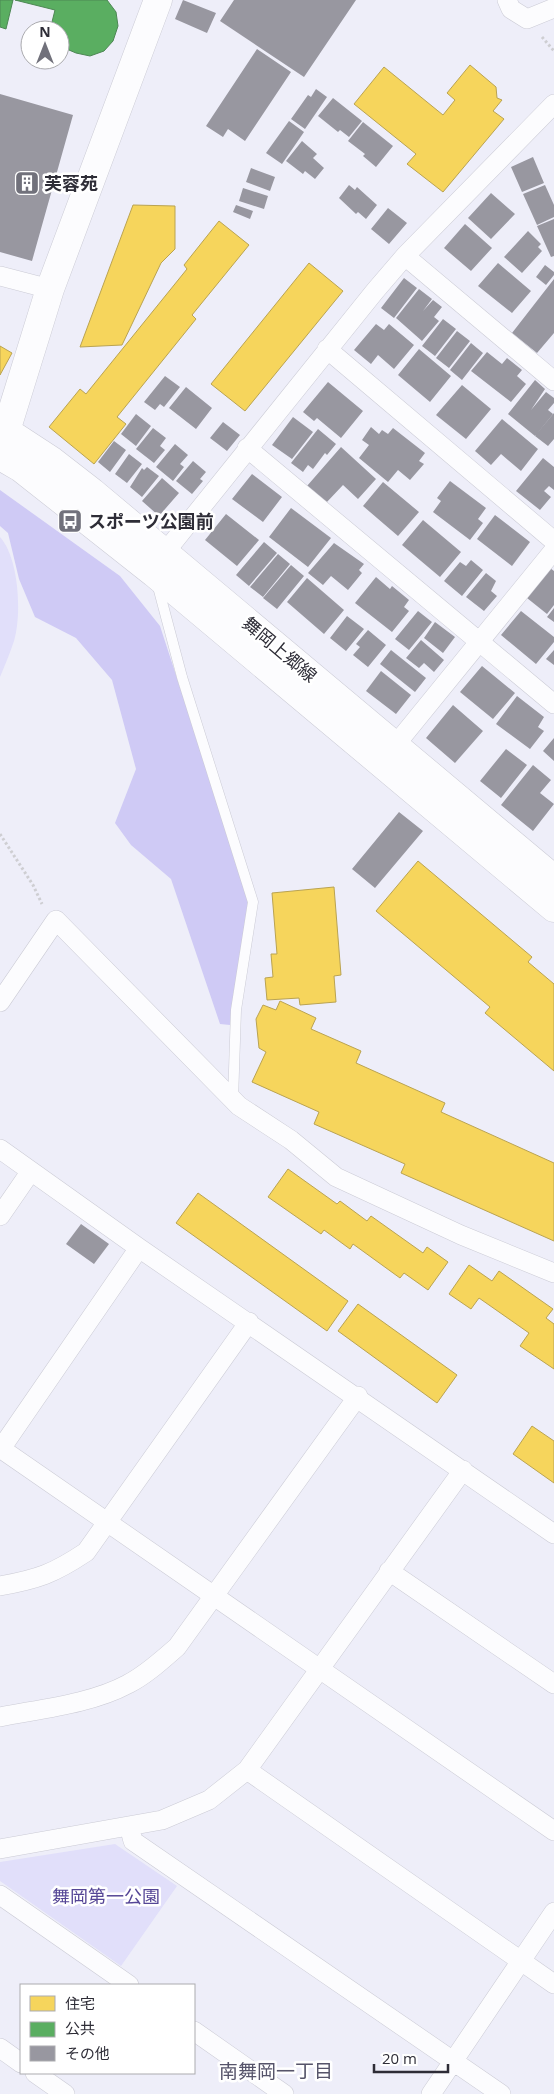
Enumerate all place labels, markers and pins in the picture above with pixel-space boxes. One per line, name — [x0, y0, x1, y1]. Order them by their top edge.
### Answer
building icon: 芙蓉苑 — [14, 170, 40, 196]
place label: 芙蓉苑 — [44, 171, 98, 195]
bus stop icon: スポーツ公園前 — [57, 508, 83, 534]
place label: スポーツ公園前 — [88, 509, 214, 533]

